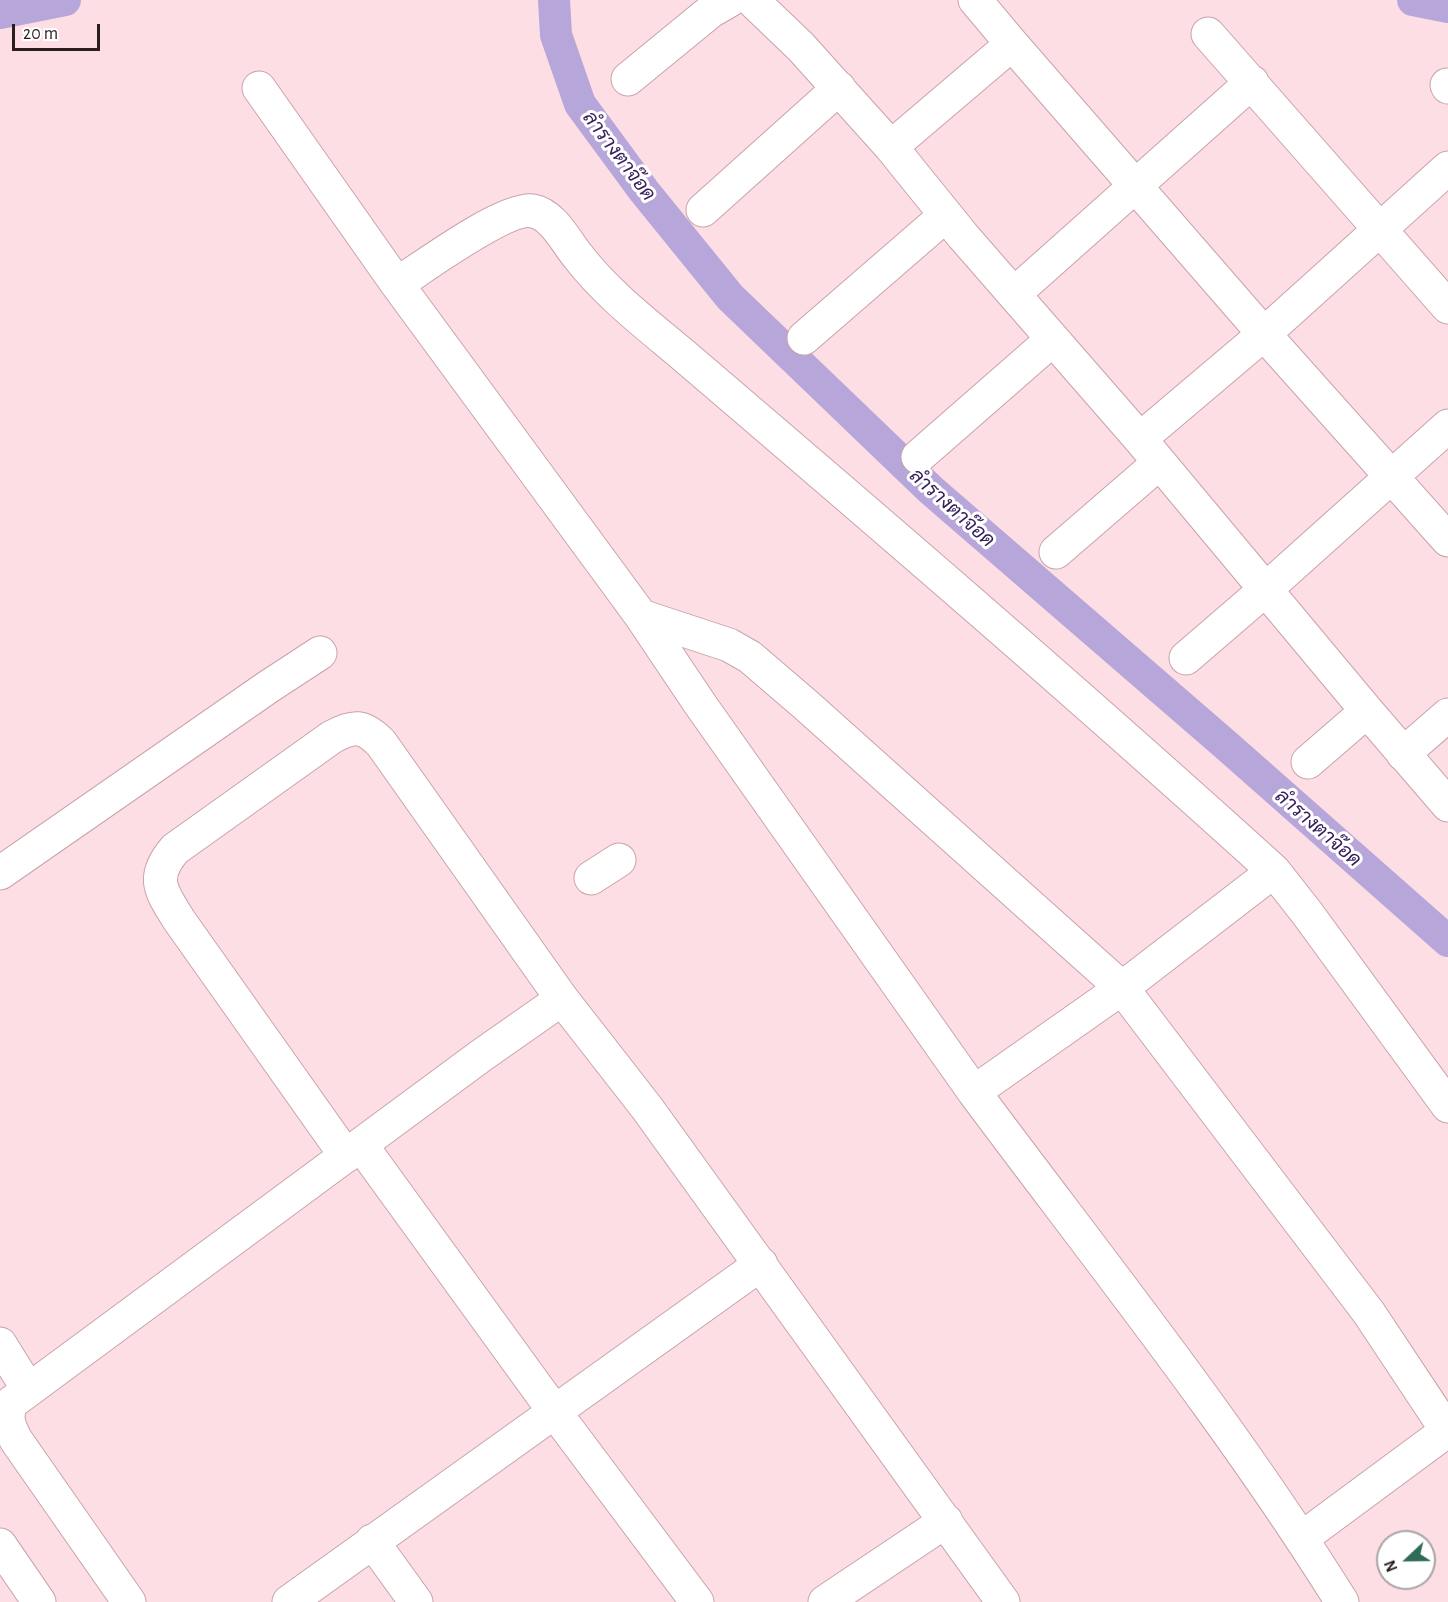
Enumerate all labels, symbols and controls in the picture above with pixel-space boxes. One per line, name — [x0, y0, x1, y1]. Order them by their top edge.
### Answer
scale bar — [15, 12, 104, 50]
text: 20 m — [23, 25, 58, 43]
water label: ลำรางตาจ๊อด — [577, 106, 661, 206]
water label: ลำรางตาจ๊อด — [904, 464, 1000, 552]
water label: ลำรางตาจ๊อด — [1270, 784, 1366, 872]
north arrow — [1376, 1530, 1436, 1590]
text: N — [1382, 1558, 1401, 1574]

